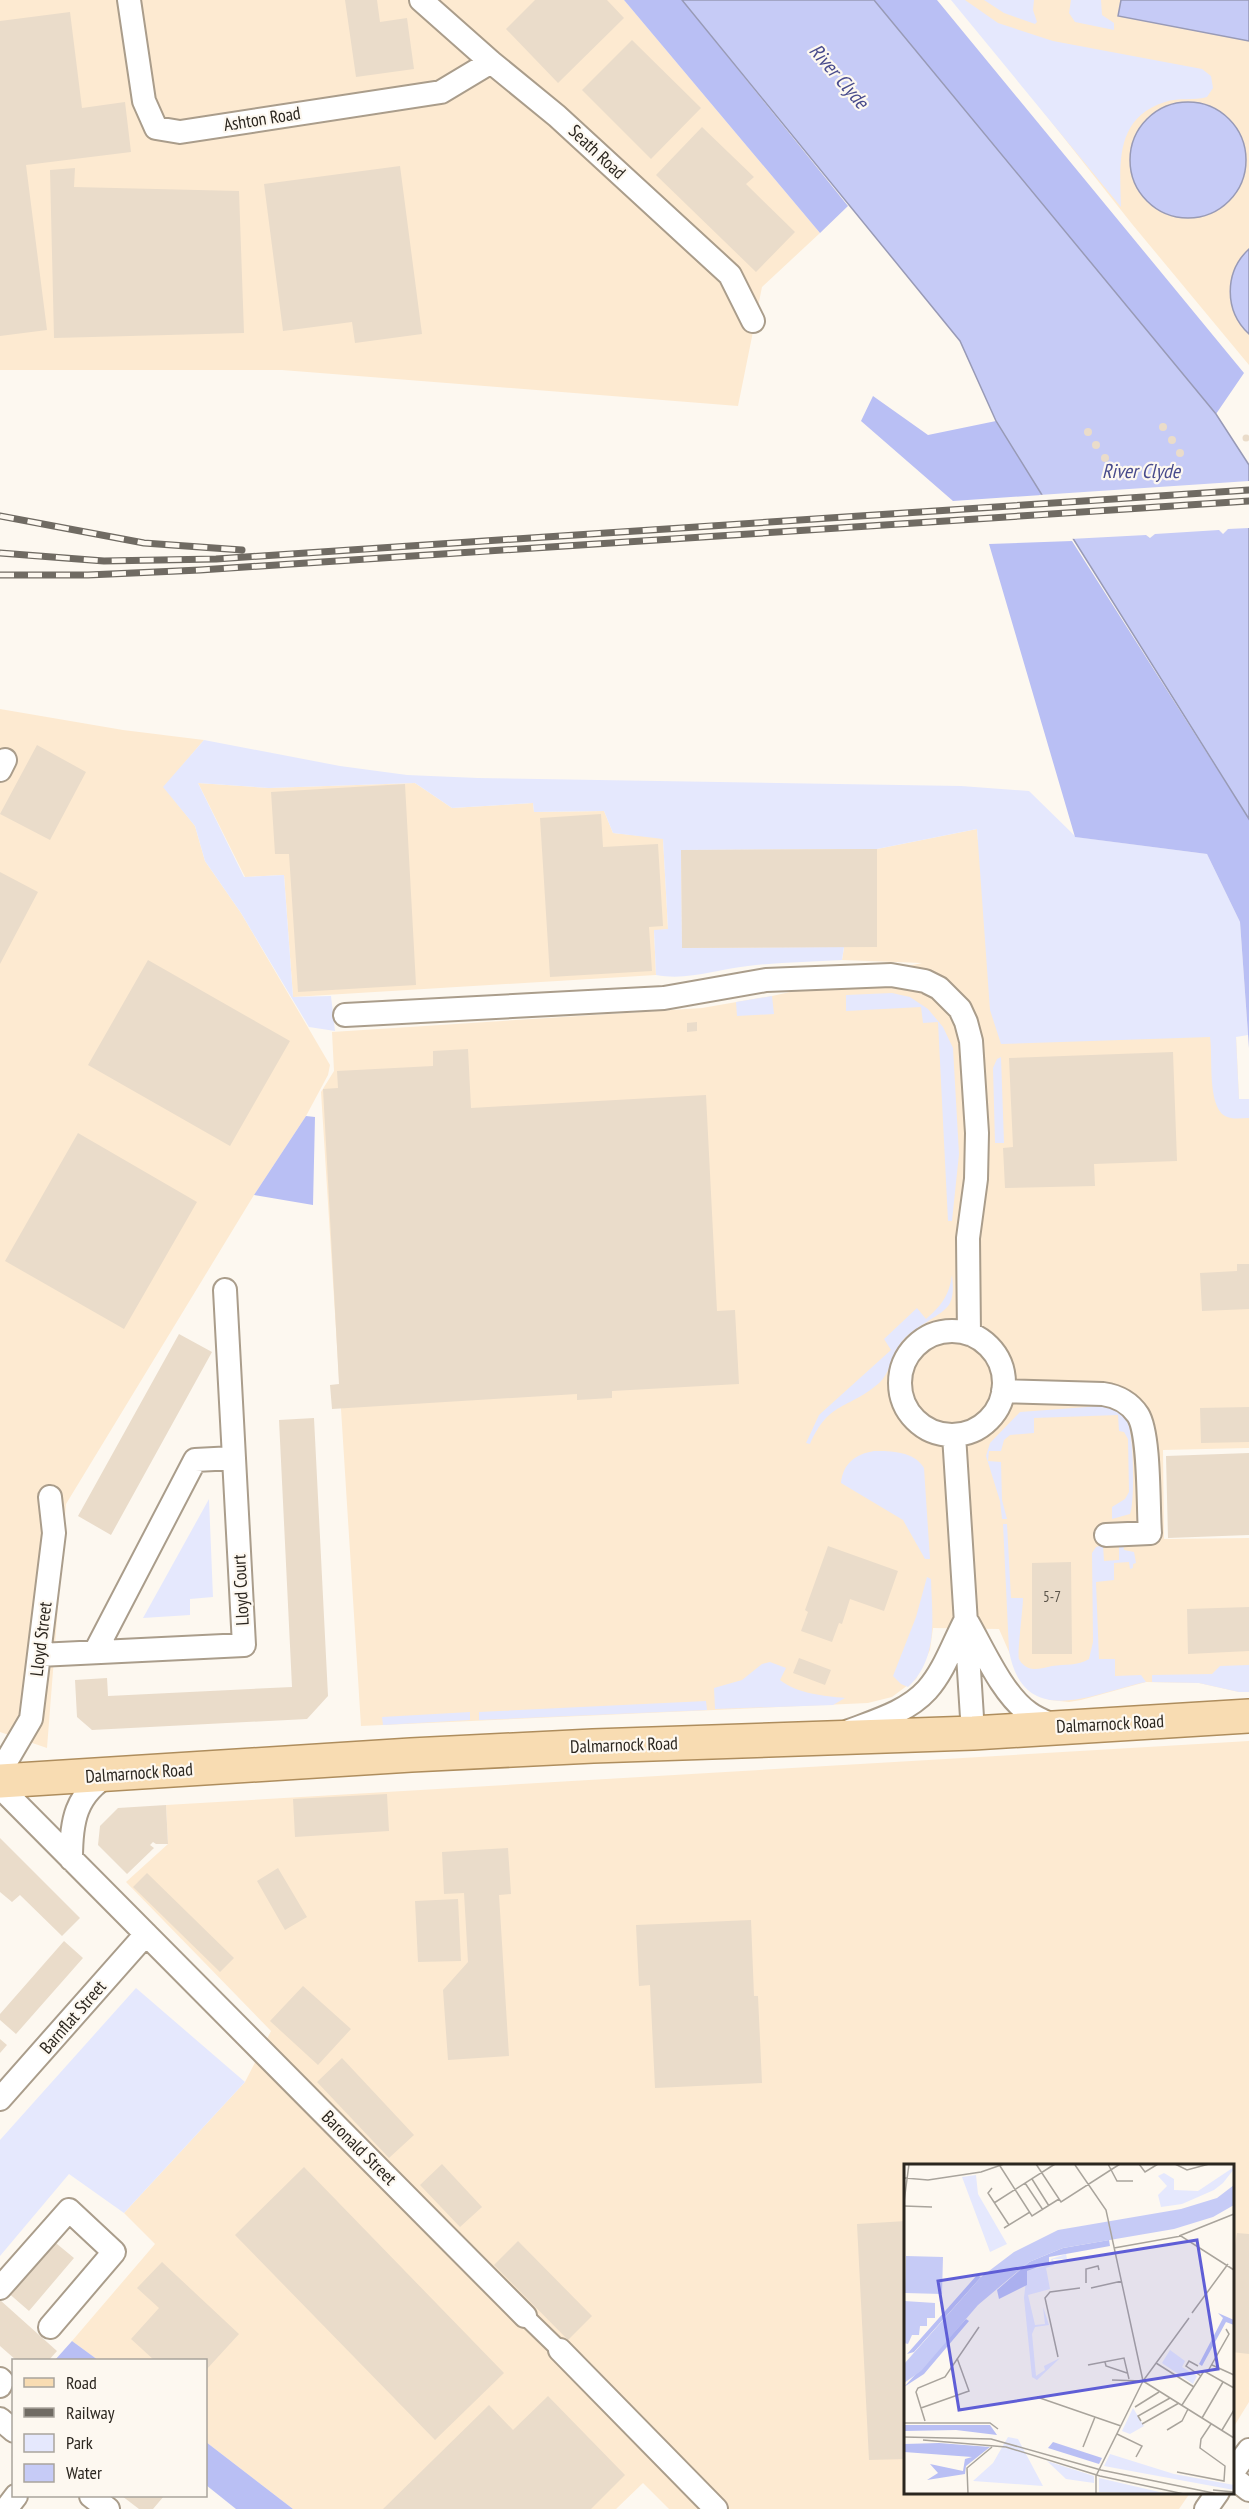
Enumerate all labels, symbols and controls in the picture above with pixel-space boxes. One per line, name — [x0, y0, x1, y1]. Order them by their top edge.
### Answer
water label: River Clyde — [804, 38, 876, 115]
street label: Ashton Road — [222, 101, 302, 136]
street label: Seath Road — [564, 119, 631, 184]
water label: River Clyde — [1102, 458, 1182, 484]
street label: Lloyd Court — [227, 1554, 254, 1626]
house number: 5-7 — [1043, 1587, 1061, 1606]
street label: Lloyd Street — [25, 1600, 56, 1678]
street label: Dalmarnock Road — [1056, 1709, 1164, 1738]
street label: Dalmarnock Road — [570, 1731, 678, 1758]
street label: Dalmarnock Road — [84, 1757, 194, 1788]
street label: Barnflat Street — [34, 1975, 111, 2058]
street label: Baronald Street — [317, 2105, 402, 2190]
inset map — [904, 2164, 1234, 2494]
legend — [12, 2359, 207, 2497]
text: Road — [66, 2371, 97, 2394]
text: Railway — [66, 2401, 115, 2424]
text: Park — [66, 2431, 93, 2454]
text: Water — [66, 2461, 102, 2484]

